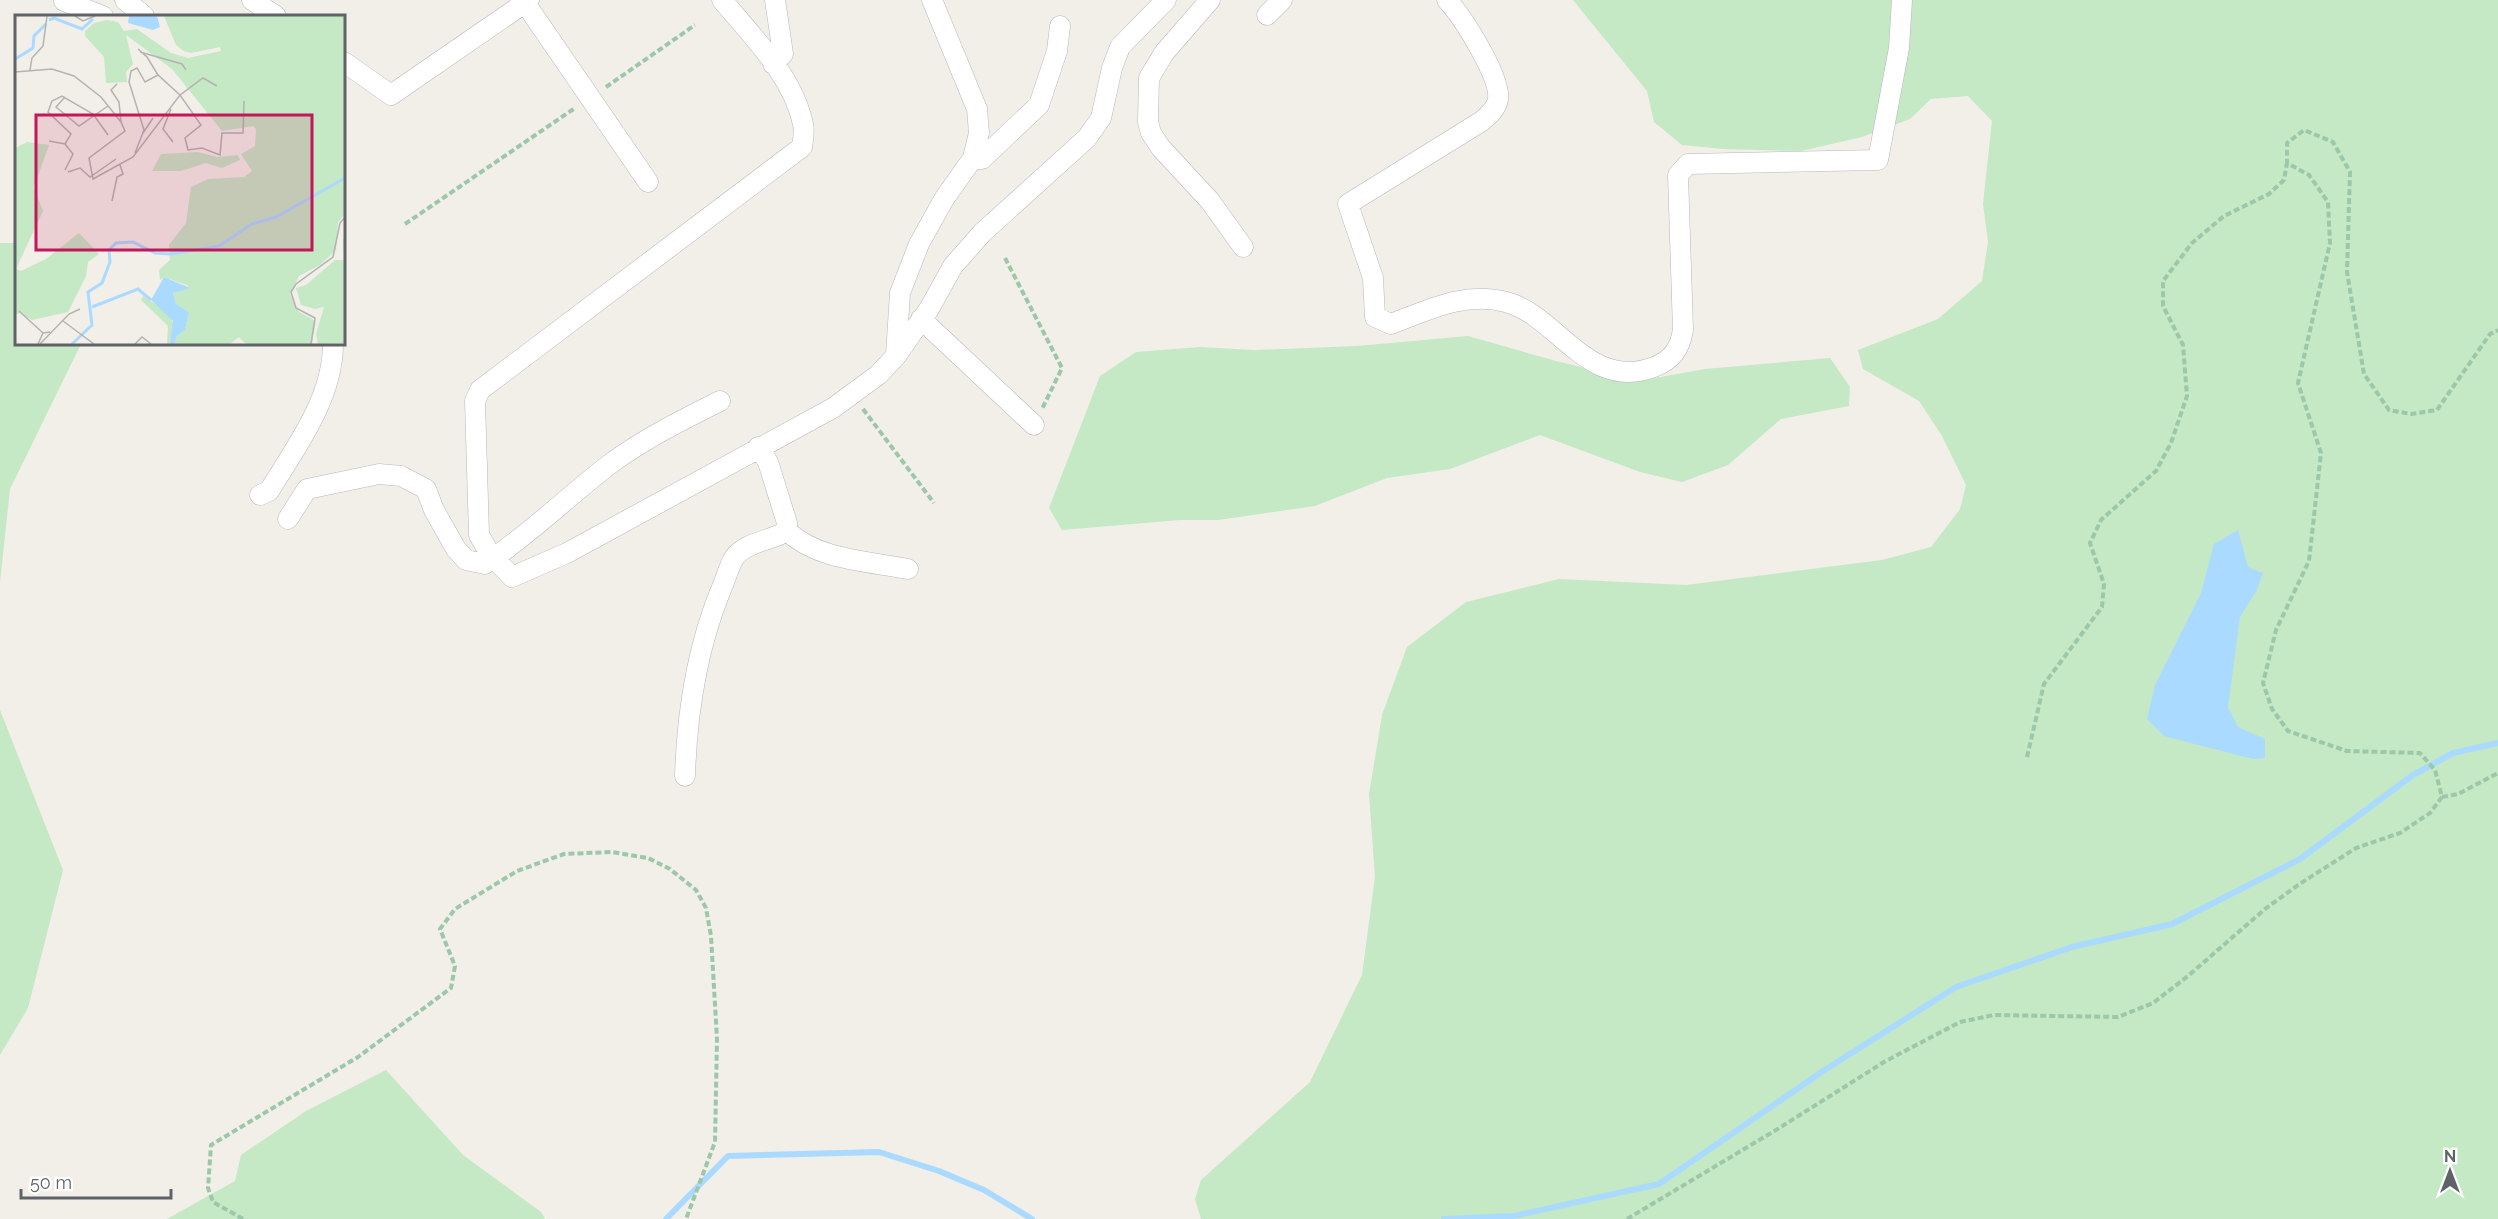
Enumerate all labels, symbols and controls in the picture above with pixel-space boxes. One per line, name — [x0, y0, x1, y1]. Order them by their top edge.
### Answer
inset map — [15, 15, 345, 345]
north arrow — [2420, 1141, 2480, 1201]
text: N — [2444, 1147, 2456, 1166]
scale bar — [21, 1162, 171, 1200]
text: 50 m — [30, 1172, 72, 1193]

